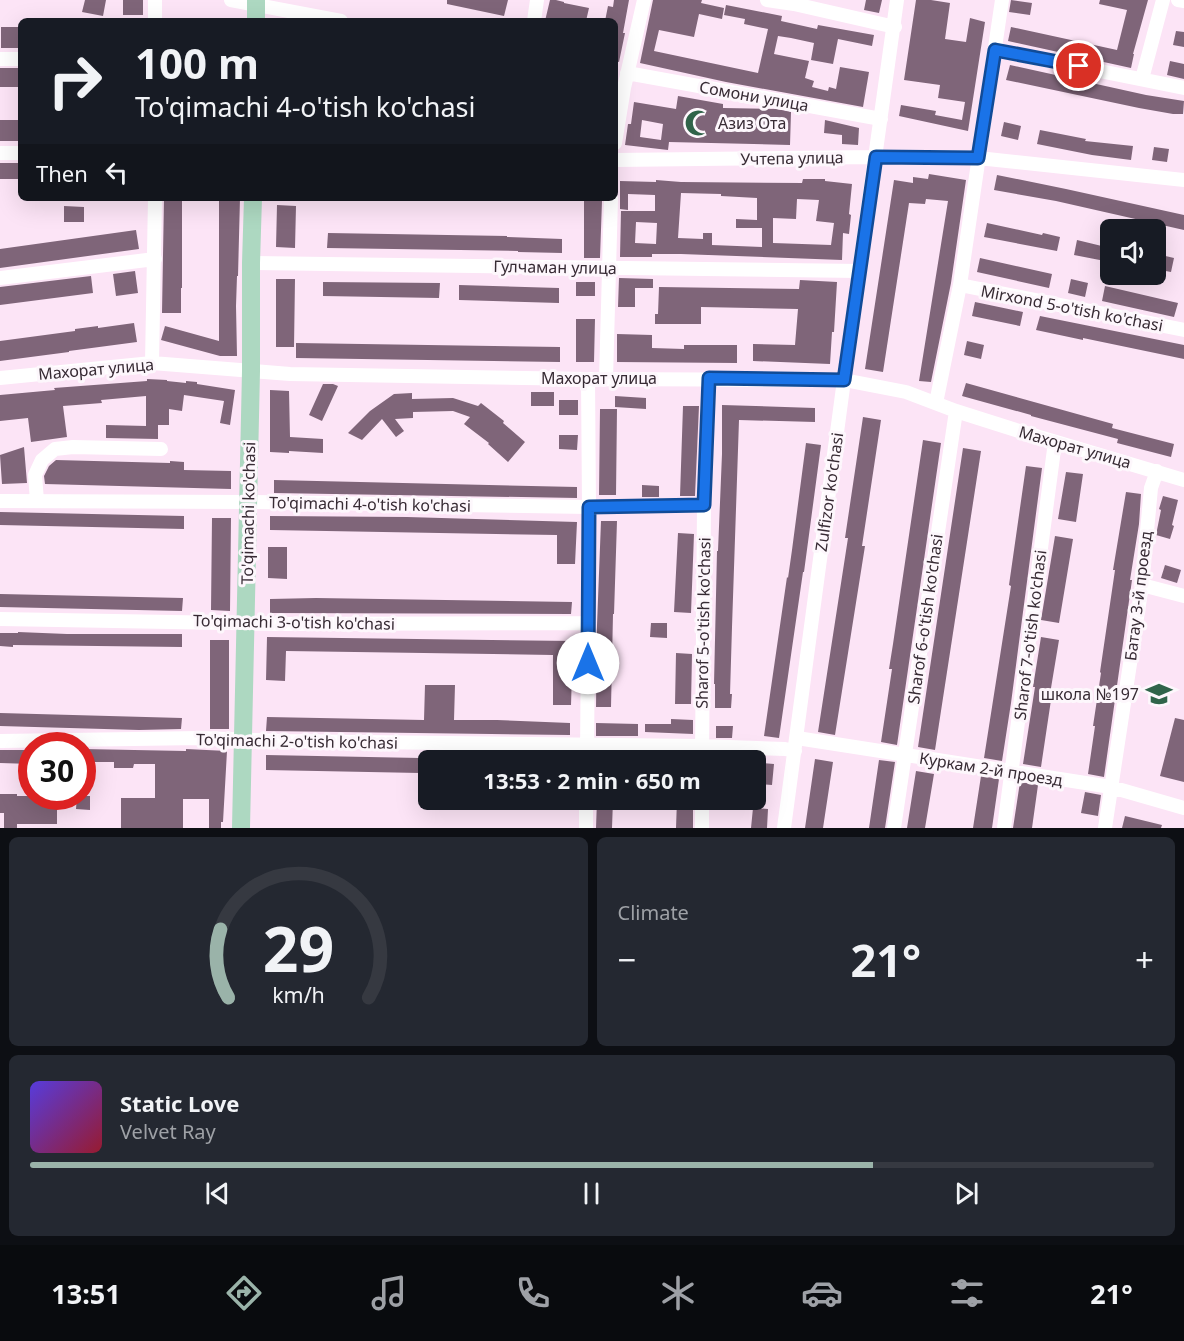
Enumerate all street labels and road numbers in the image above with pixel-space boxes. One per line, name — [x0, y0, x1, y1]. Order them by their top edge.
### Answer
street label: Сомони улица — [698, 76, 810, 116]
street label: Учтепа улица — [740, 146, 844, 170]
street label: Гулчаман улица — [493, 255, 617, 279]
street label: Mirxond 5-o'tish ko'chasi — [979, 280, 1165, 336]
street label: Махорат улица — [37, 353, 155, 385]
street label: Махорат улица — [541, 367, 657, 389]
street label: Махорат улица — [1016, 420, 1134, 474]
street label: Zulfizor ko'chasi — [810, 431, 848, 553]
street label: To'qimachi ko'chasi — [236, 441, 260, 585]
street label: To'qimachi 4-o'tish ko'chasi — [269, 491, 471, 517]
street label: Батау 3-й проезд — [1119, 530, 1157, 662]
street label: Sharof 6-o'tish ko'chasi — [902, 533, 948, 705]
street label: Sharof 5-o'tish ko'chasi — [691, 537, 715, 709]
street label: Sharof 7-o'tish ko'chasi — [1009, 549, 1051, 721]
street label: To'qimachi 3-o'tish ko'chasi — [193, 609, 395, 635]
street label: To'qimachi 2-o'tish ko'chasi — [196, 728, 398, 754]
street label: Куркам 2-й проезд — [918, 747, 1065, 791]

